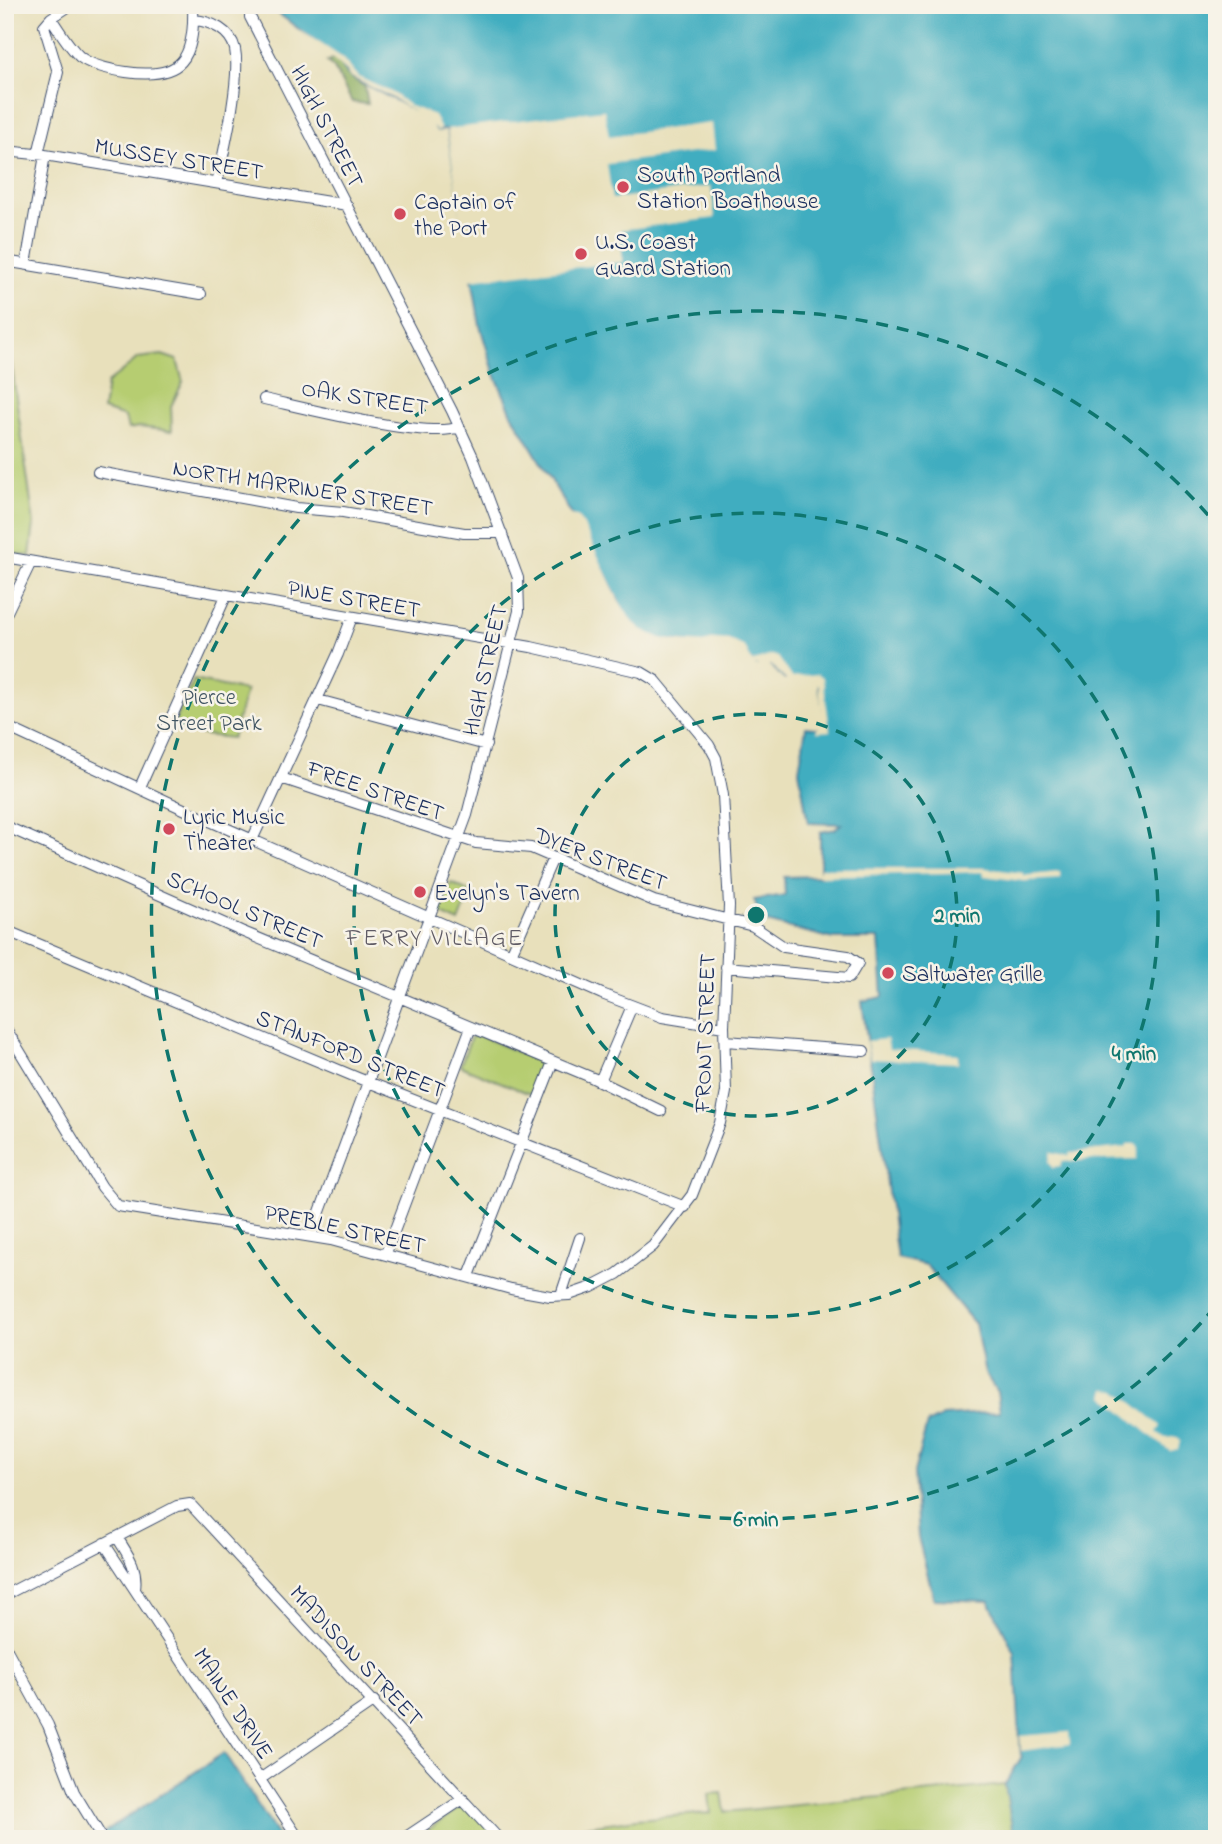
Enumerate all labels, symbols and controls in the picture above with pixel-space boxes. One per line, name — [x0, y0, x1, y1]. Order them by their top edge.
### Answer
street label: HIGH STREET — [281, 60, 371, 194]
street label: MUSSEY STREET — [92, 131, 265, 190]
place label: South Portland Station Boathouse — [637, 160, 819, 219]
marker: South Portland Station Boathouse — [615, 179, 631, 195]
place label: Captain of the Port — [414, 187, 516, 246]
marker: Captain of the Port — [392, 206, 408, 222]
place label: U.S. Coast Guard Station — [595, 227, 731, 286]
marker: U.S. Coast Guard Station — [573, 246, 589, 262]
street label: OAK STREET — [299, 373, 430, 426]
street label: NORTH MARRINER STREET — [170, 453, 435, 526]
street label: PINE STREET — [285, 573, 423, 628]
street label: HIGH STREET — [455, 602, 518, 740]
park label: Pierce Street Park — [156, 682, 263, 741]
street label: FREE STREET — [301, 753, 448, 831]
place label: Lyric Music Theater — [183, 802, 285, 861]
street label: DYER STREET — [528, 819, 671, 901]
marker: Lyric Music Theater — [161, 821, 177, 837]
street label: SCHOOL STREET — [161, 863, 327, 959]
place label: Evelyn's Tavern — [434, 878, 580, 913]
marker: Evelyn's Tavern — [412, 884, 428, 900]
text: 2 min — [933, 902, 980, 932]
centre of rings — [744, 903, 768, 927]
district label: FERRY VILLAGE — [345, 922, 524, 957]
street label: FRONT STREET — [687, 953, 726, 1114]
place label: Saltwater Grille — [902, 959, 1044, 992]
marker: Saltwater Grille — [880, 965, 896, 981]
street label: STANFORD STREET — [250, 1002, 450, 1108]
text: 4 min — [1112, 1040, 1156, 1070]
street label: PREBLE STREET — [261, 1197, 428, 1264]
text: 6 min — [734, 1506, 778, 1536]
street label: MADISON STREET — [281, 1578, 430, 1735]
street label: MAINE DRIVE — [183, 1642, 280, 1767]

